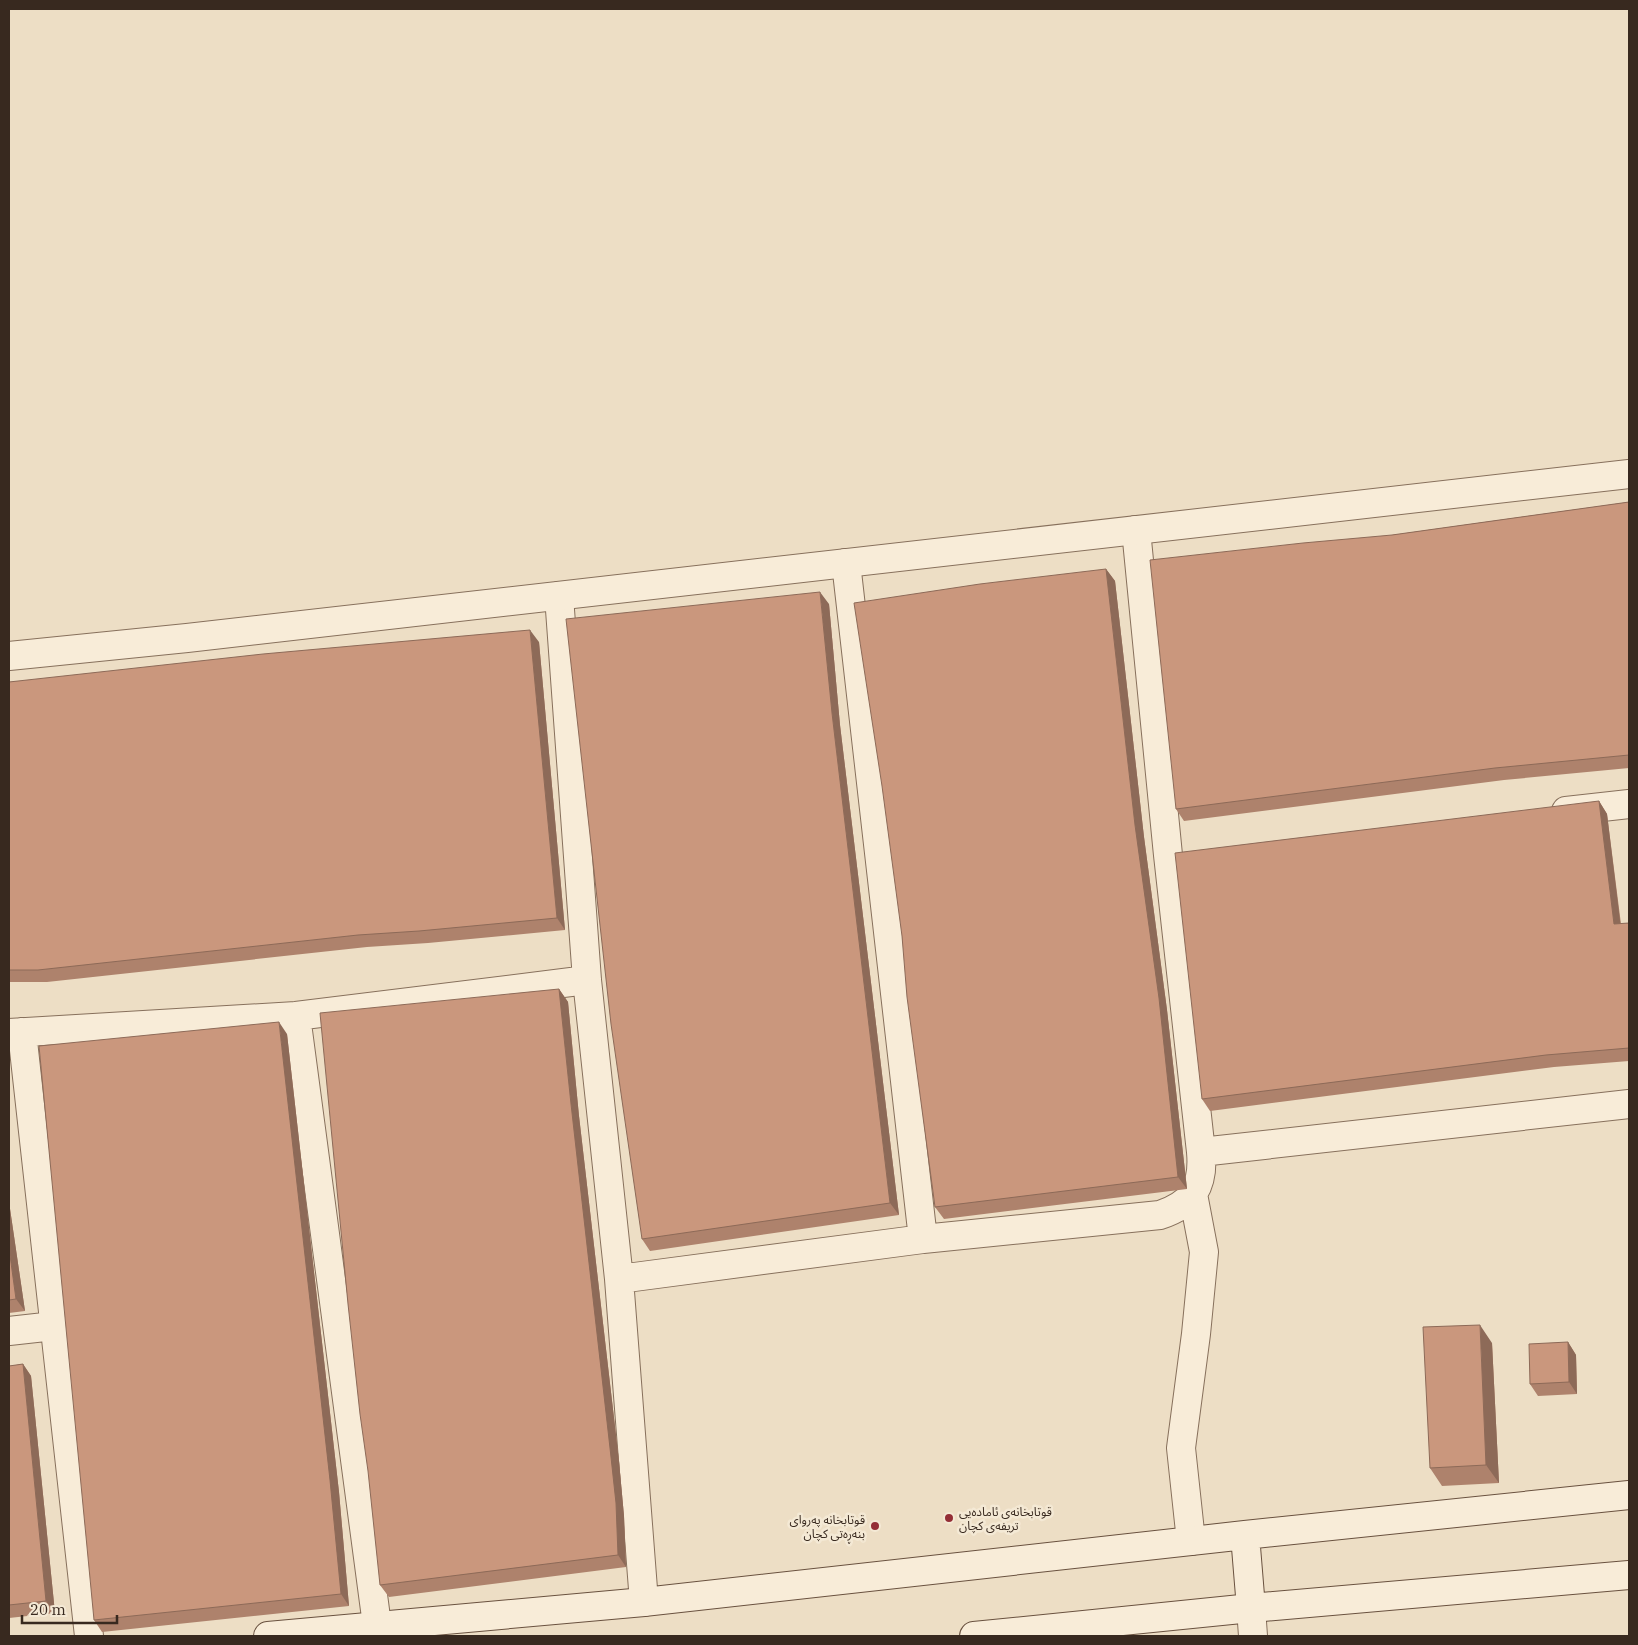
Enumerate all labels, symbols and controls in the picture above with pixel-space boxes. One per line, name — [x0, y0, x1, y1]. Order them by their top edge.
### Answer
place label: قوتابخانەی ئامادەیی تریفەی کچان — [959, 1504, 1052, 1534]
place label: قوتابخانە پەروای بنەڕەتی کچان — [790, 1512, 865, 1544]
marker: قوتابخانەی ئامادەیی تریفەی کچان — [943, 1512, 955, 1524]
marker: قوتابخانە پەروای بنەڕەتی کچان — [869, 1520, 881, 1532]
scale bar — [22, 1592, 118, 1624]
text: 20 m — [30, 1600, 66, 1619]

